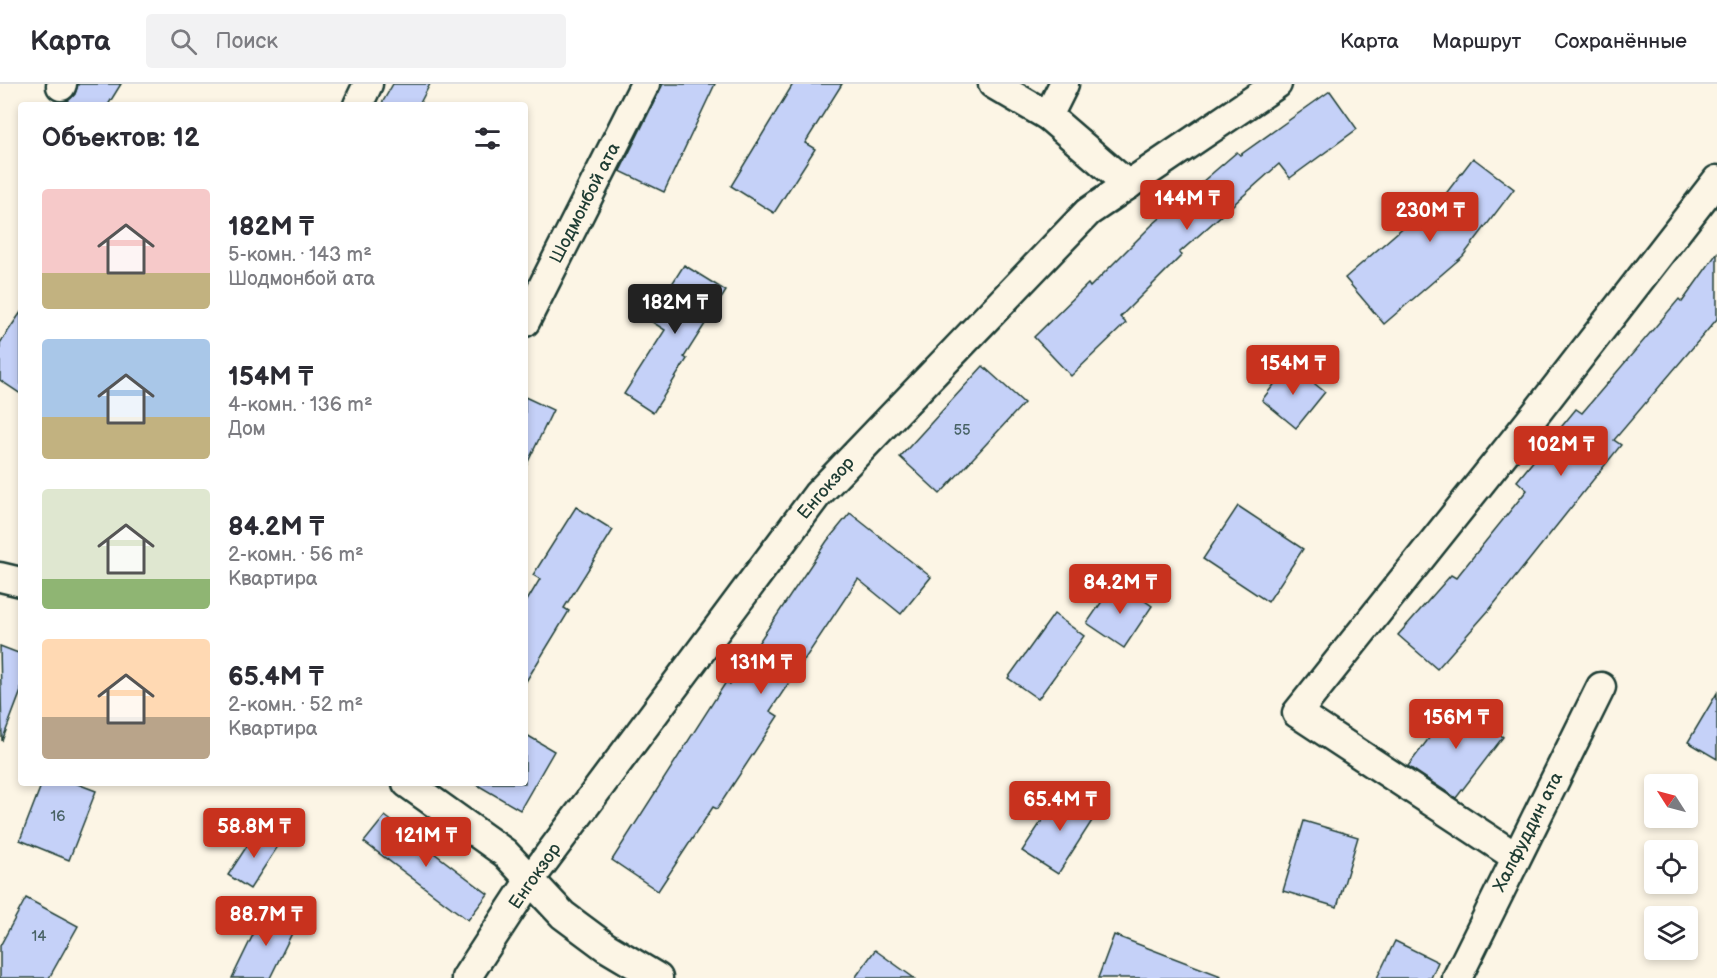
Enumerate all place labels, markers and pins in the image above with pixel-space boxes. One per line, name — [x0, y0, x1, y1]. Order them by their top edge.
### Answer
pin: 144M ₸ — [1138, 180, 1236, 231]
pin: 230M ₸ — [1381, 192, 1479, 243]
pin: 182M ₸ — [626, 284, 724, 335]
pin: 154M ₸ — [1244, 345, 1342, 396]
pin: 102M ₸ — [1512, 426, 1610, 477]
pin: 84.2M ₸ — [1065, 564, 1175, 615]
pin: 131M ₸ — [712, 644, 810, 695]
pin: 156M ₸ — [1407, 699, 1505, 750]
pin: 65.4M ₸ — [1005, 781, 1115, 832]
pin: 58.8M ₸ — [199, 808, 309, 859]
pin: 121M ₸ — [377, 817, 475, 868]
pin: 88.7M ₸ — [211, 896, 321, 947]

